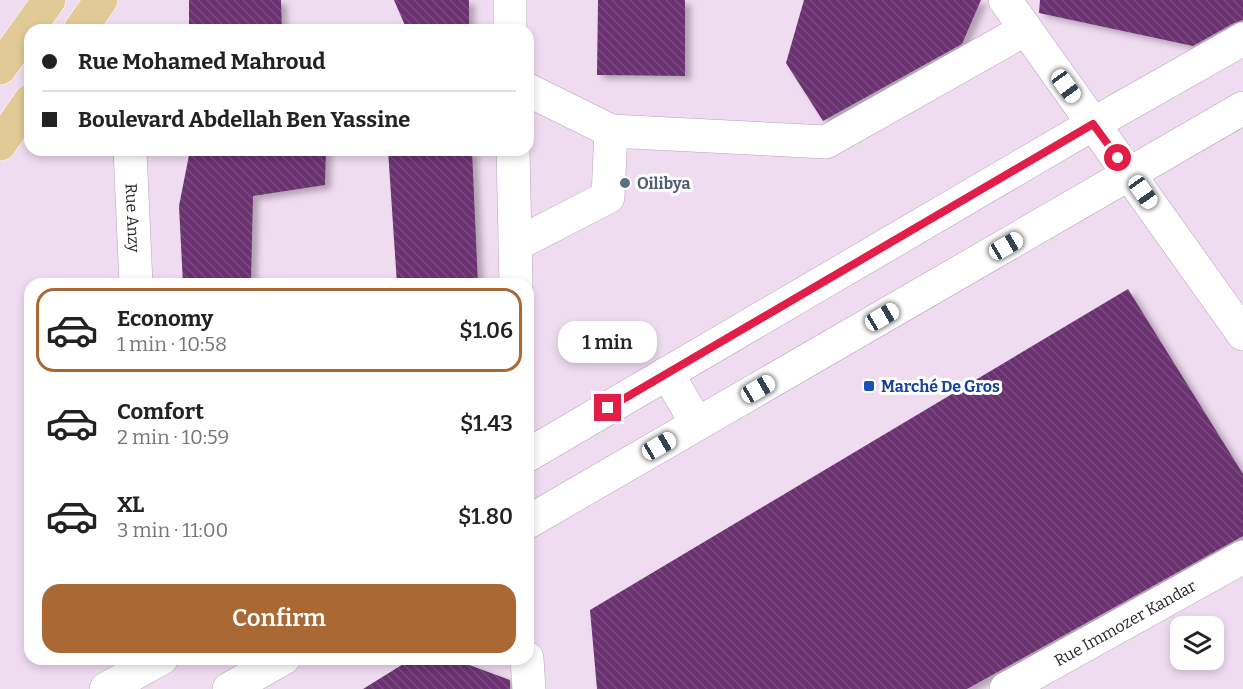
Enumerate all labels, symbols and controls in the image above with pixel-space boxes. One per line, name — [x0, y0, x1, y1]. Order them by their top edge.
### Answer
text: Rue Mohamed Mahroud — [78, 48, 326, 75]
car — [1048, 66, 1084, 106]
text: Boulevard Abdellah Ben Yassine — [78, 106, 410, 133]
route start — [1104, 144, 1131, 171]
car — [1125, 172, 1161, 212]
place label: Oilibya — [637, 174, 690, 193]
marker: Oilibya — [618, 176, 632, 190]
street label: Rue Anzy — [122, 183, 144, 254]
car — [986, 229, 1026, 263]
car — [862, 300, 902, 334]
icon: car — [45, 303, 99, 357]
text: Economy — [117, 305, 213, 332]
text: $1.06 — [459, 317, 513, 344]
callout: 1 min — [558, 321, 658, 363]
text: 1 min — [582, 330, 633, 354]
text: 1 min · 10:58 — [117, 332, 227, 356]
car — [738, 372, 778, 406]
place label: Marché De Gros — [881, 377, 1000, 396]
marker: Marché De Gros — [862, 379, 876, 393]
route end — [594, 394, 621, 421]
icon: car — [45, 396, 99, 450]
text: Comfort — [117, 398, 204, 425]
text: $1.43 — [460, 410, 513, 437]
text: 2 min · 10:59 — [117, 425, 229, 449]
car — [639, 429, 679, 463]
icon: car — [45, 489, 99, 543]
text: XL — [117, 491, 144, 518]
text: $1.80 — [458, 503, 513, 530]
text: 3 min · 11:00 — [117, 518, 228, 542]
street label: Rue Immozer Kandar — [1051, 576, 1199, 670]
button: Confirm — [42, 584, 516, 653]
map controls — [1170, 616, 1224, 670]
button: layers — [1170, 616, 1224, 670]

